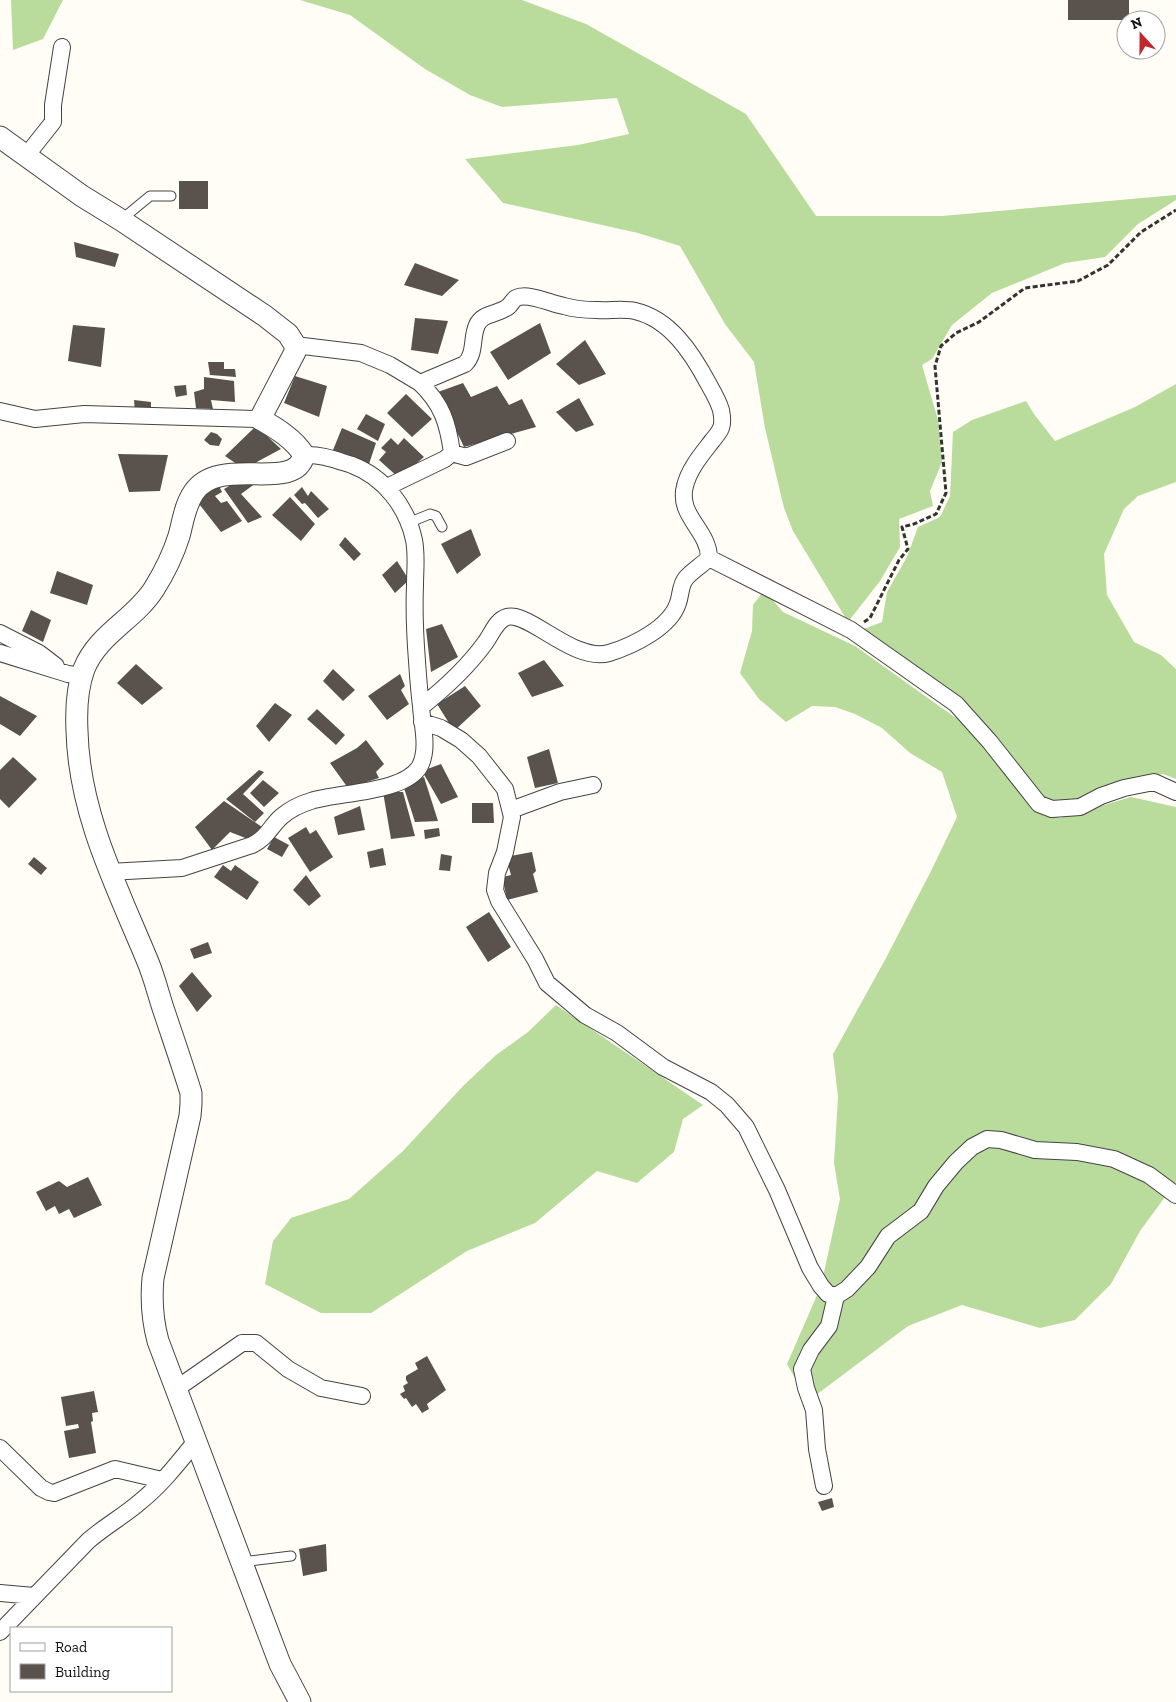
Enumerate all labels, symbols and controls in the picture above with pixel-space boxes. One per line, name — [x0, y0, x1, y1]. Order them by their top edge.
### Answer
north arrow — [1116, 10, 1166, 60]
text: N — [1129, 13, 1145, 33]
legend — [10, 1627, 172, 1692]
text: Road — [55, 1638, 88, 1656]
text: Building — [55, 1663, 110, 1681]

